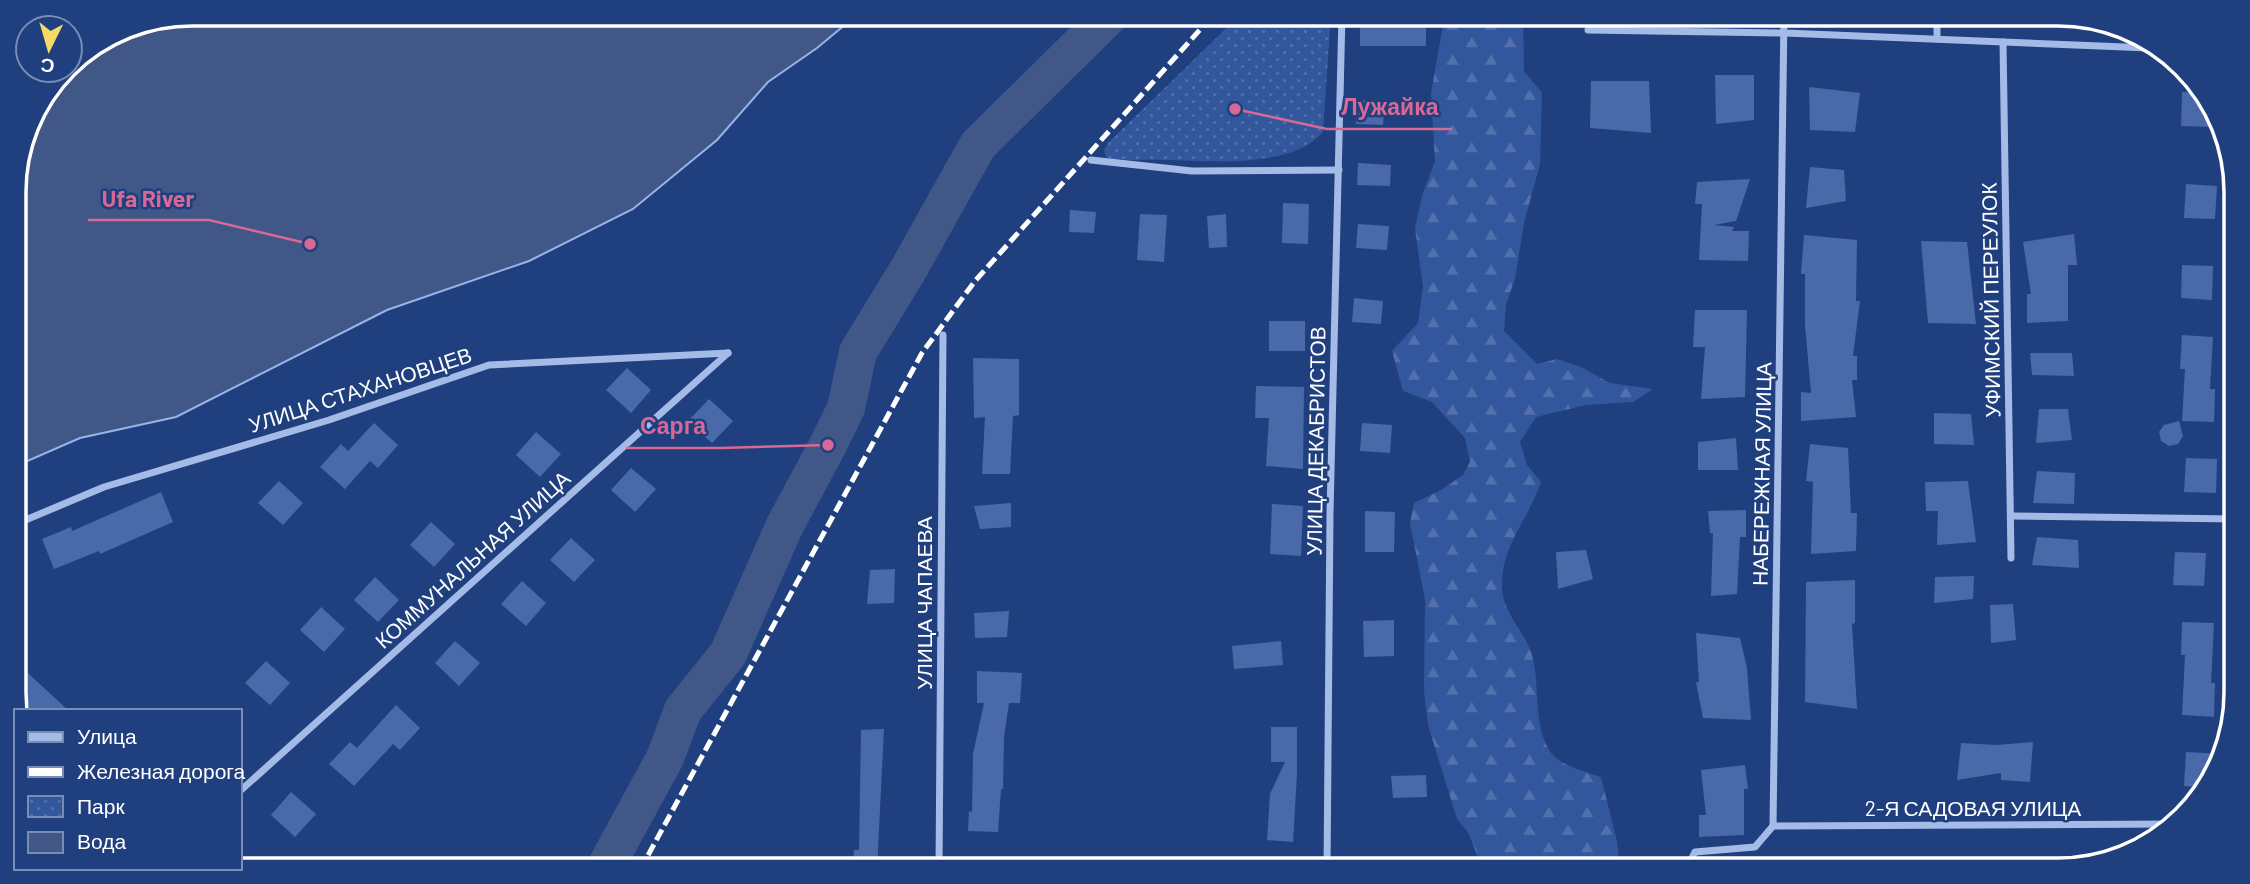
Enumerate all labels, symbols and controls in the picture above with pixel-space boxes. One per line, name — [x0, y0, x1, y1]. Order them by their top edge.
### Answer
north arrow — [14, 14, 84, 84]
text: С — [39, 54, 55, 78]
callout: Лужайка — [1327, 85, 1452, 129]
text: Лужайка — [1341, 92, 1439, 120]
callout: Ufa River — [88, 176, 209, 220]
street label: УФИМСКИЙ ПЕРЕУЛОК — [1975, 181, 2005, 418]
text: Ufa River — [102, 184, 194, 212]
street label: УЛИЦА ДЕКАБРИСТОВ — [1301, 326, 1329, 556]
street label: УЛИЦА СТАХАНОВЦЕВ — [245, 341, 475, 437]
street label: НАБЕРЕЖНАЯ УЛИЦА — [1747, 362, 1775, 586]
callout: Сарга — [626, 404, 720, 448]
text: Сарга — [640, 411, 706, 439]
street label: КОММУНАЛЬНАЯ УЛИЦА — [369, 465, 575, 653]
street label: УЛИЦА ЧАПАЕВА — [911, 516, 936, 690]
legend — [14, 709, 242, 870]
text: Улица — [77, 723, 137, 748]
text: Железная дорога — [77, 758, 246, 783]
text: Парк — [77, 793, 125, 818]
street label: 2-Я САДОВАЯ УЛИЦА — [1865, 795, 2081, 820]
text: Вода — [77, 828, 126, 853]

